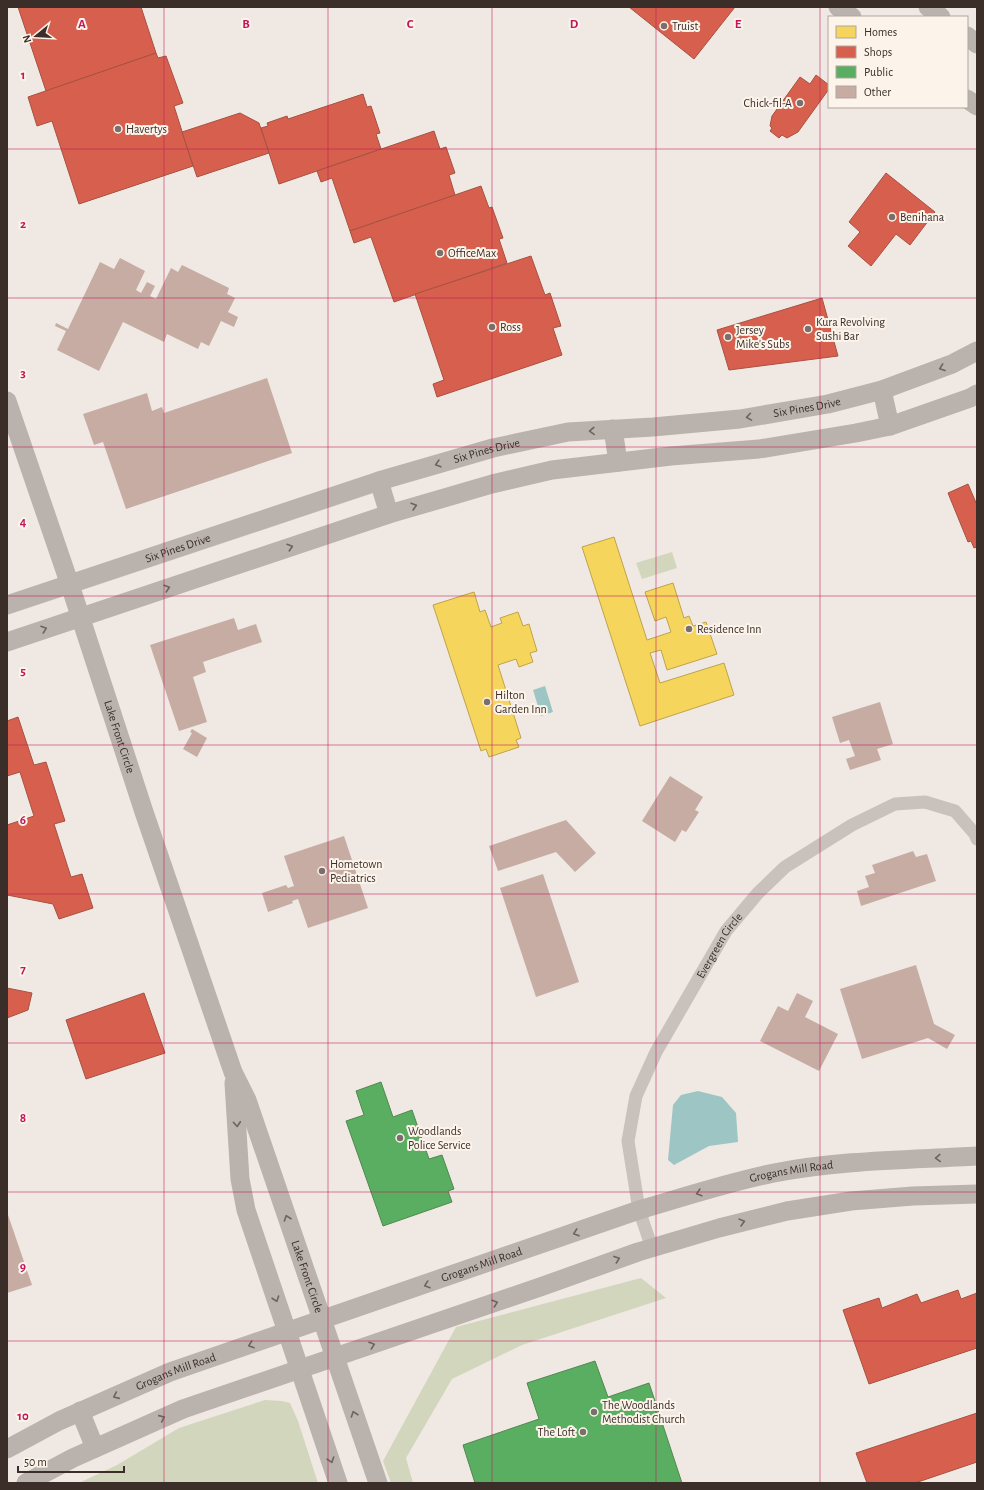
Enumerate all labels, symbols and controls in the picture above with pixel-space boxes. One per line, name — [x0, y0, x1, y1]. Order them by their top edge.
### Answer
north arrow — [16, 16, 56, 56]
legend — [828, 16, 968, 108]
text: A — [78, 18, 86, 31]
text: B — [242, 18, 250, 31]
text: C — [407, 18, 414, 31]
text: D — [570, 18, 579, 31]
text: E — [735, 18, 742, 31]
place label: Truist — [672, 20, 698, 32]
marker: Truist — [659, 21, 669, 31]
text: Homes — [864, 26, 897, 38]
text: N — [21, 34, 33, 44]
text: Shops — [864, 46, 892, 58]
text: Public — [864, 66, 893, 78]
text: 1 — [21, 69, 25, 82]
text: Other — [864, 86, 891, 98]
place label: Chick-fil-A — [744, 97, 792, 109]
marker: Chick-fil-A — [795, 98, 805, 108]
place label: Havertys — [126, 123, 167, 136]
marker: Havertys — [113, 124, 123, 134]
place label: Benihana — [900, 211, 945, 223]
marker: Benihana — [887, 212, 897, 222]
text: 2 — [20, 218, 26, 231]
place label: OfficeMax — [448, 247, 496, 259]
marker: OfficeMax — [435, 248, 445, 258]
place label: Kura Revolving Sushi Bar — [816, 316, 885, 342]
place label: Ross — [500, 321, 521, 333]
marker: Ross — [487, 322, 497, 332]
place label: Jersey Mike's Subs — [736, 324, 790, 350]
marker: Kura Revolving Sushi Bar — [803, 324, 813, 334]
marker: Jersey Mike's Subs — [723, 332, 733, 342]
one-way arrow — [939, 363, 946, 372]
text: 3 — [20, 367, 26, 380]
street label: Six Pines Drive — [772, 395, 842, 419]
one-way arrow — [746, 412, 752, 421]
one-way arrow — [589, 426, 595, 435]
street label: Six Pines Drive — [452, 436, 521, 465]
one-way arrow — [434, 459, 441, 468]
one-way arrow — [411, 503, 417, 511]
text: 4 — [20, 516, 27, 529]
street label: Six Pines Drive — [144, 532, 212, 565]
one-way arrow — [287, 543, 294, 551]
one-way arrow — [164, 584, 171, 593]
place label: Residence Inn — [697, 623, 762, 635]
marker: Residence Inn — [684, 624, 694, 634]
one-way arrow — [40, 625, 47, 634]
text: 5 — [20, 665, 26, 678]
place label: Hilton Garden Inn — [495, 689, 547, 715]
marker: Hilton Garden Inn — [482, 697, 492, 707]
street label: Lake Front Circle — [102, 699, 137, 775]
text: 6 — [20, 814, 26, 827]
place label: Hometown Pediatrics — [330, 858, 383, 884]
marker: Hometown Pediatrics — [317, 866, 327, 876]
street label: Evergreen Circle — [694, 911, 745, 980]
text: 7 — [20, 963, 26, 976]
text: 8 — [20, 1112, 26, 1125]
one-way arrow — [232, 1121, 241, 1127]
place label: Woodlands Police Service — [408, 1125, 471, 1151]
marker: Woodlands Police Service — [395, 1133, 405, 1143]
one-way arrow — [935, 1154, 941, 1162]
street label: Grogans Mill Road — [748, 1159, 834, 1184]
one-way arrow — [696, 1188, 703, 1197]
one-way arrow — [283, 1214, 291, 1221]
one-way arrow — [738, 1219, 745, 1227]
one-way arrow — [572, 1228, 579, 1237]
street label: Lake Front Circle — [289, 1239, 325, 1314]
street label: Grogans Mill Road — [440, 1245, 524, 1284]
one-way arrow — [614, 1256, 621, 1264]
text: 9 — [20, 1261, 26, 1274]
one-way arrow — [423, 1280, 430, 1288]
one-way arrow — [272, 1295, 280, 1302]
one-way arrow — [491, 1299, 498, 1308]
one-way arrow — [247, 1340, 254, 1348]
one-way arrow — [368, 1342, 375, 1350]
street label: Grogans Mill Road — [134, 1351, 217, 1392]
one-way arrow — [113, 1391, 120, 1399]
place label: The Woodlands Methodist Church — [602, 1399, 685, 1425]
marker: The Woodlands Methodist Church — [589, 1407, 599, 1417]
text: 10 — [17, 1410, 29, 1423]
one-way arrow — [350, 1411, 359, 1418]
one-way arrow — [158, 1415, 165, 1423]
place label: The Loft — [537, 1426, 575, 1438]
marker: The Loft — [578, 1427, 588, 1437]
scale bar — [18, 1448, 124, 1474]
text: 50 m — [24, 1456, 47, 1468]
one-way arrow — [326, 1456, 334, 1463]

